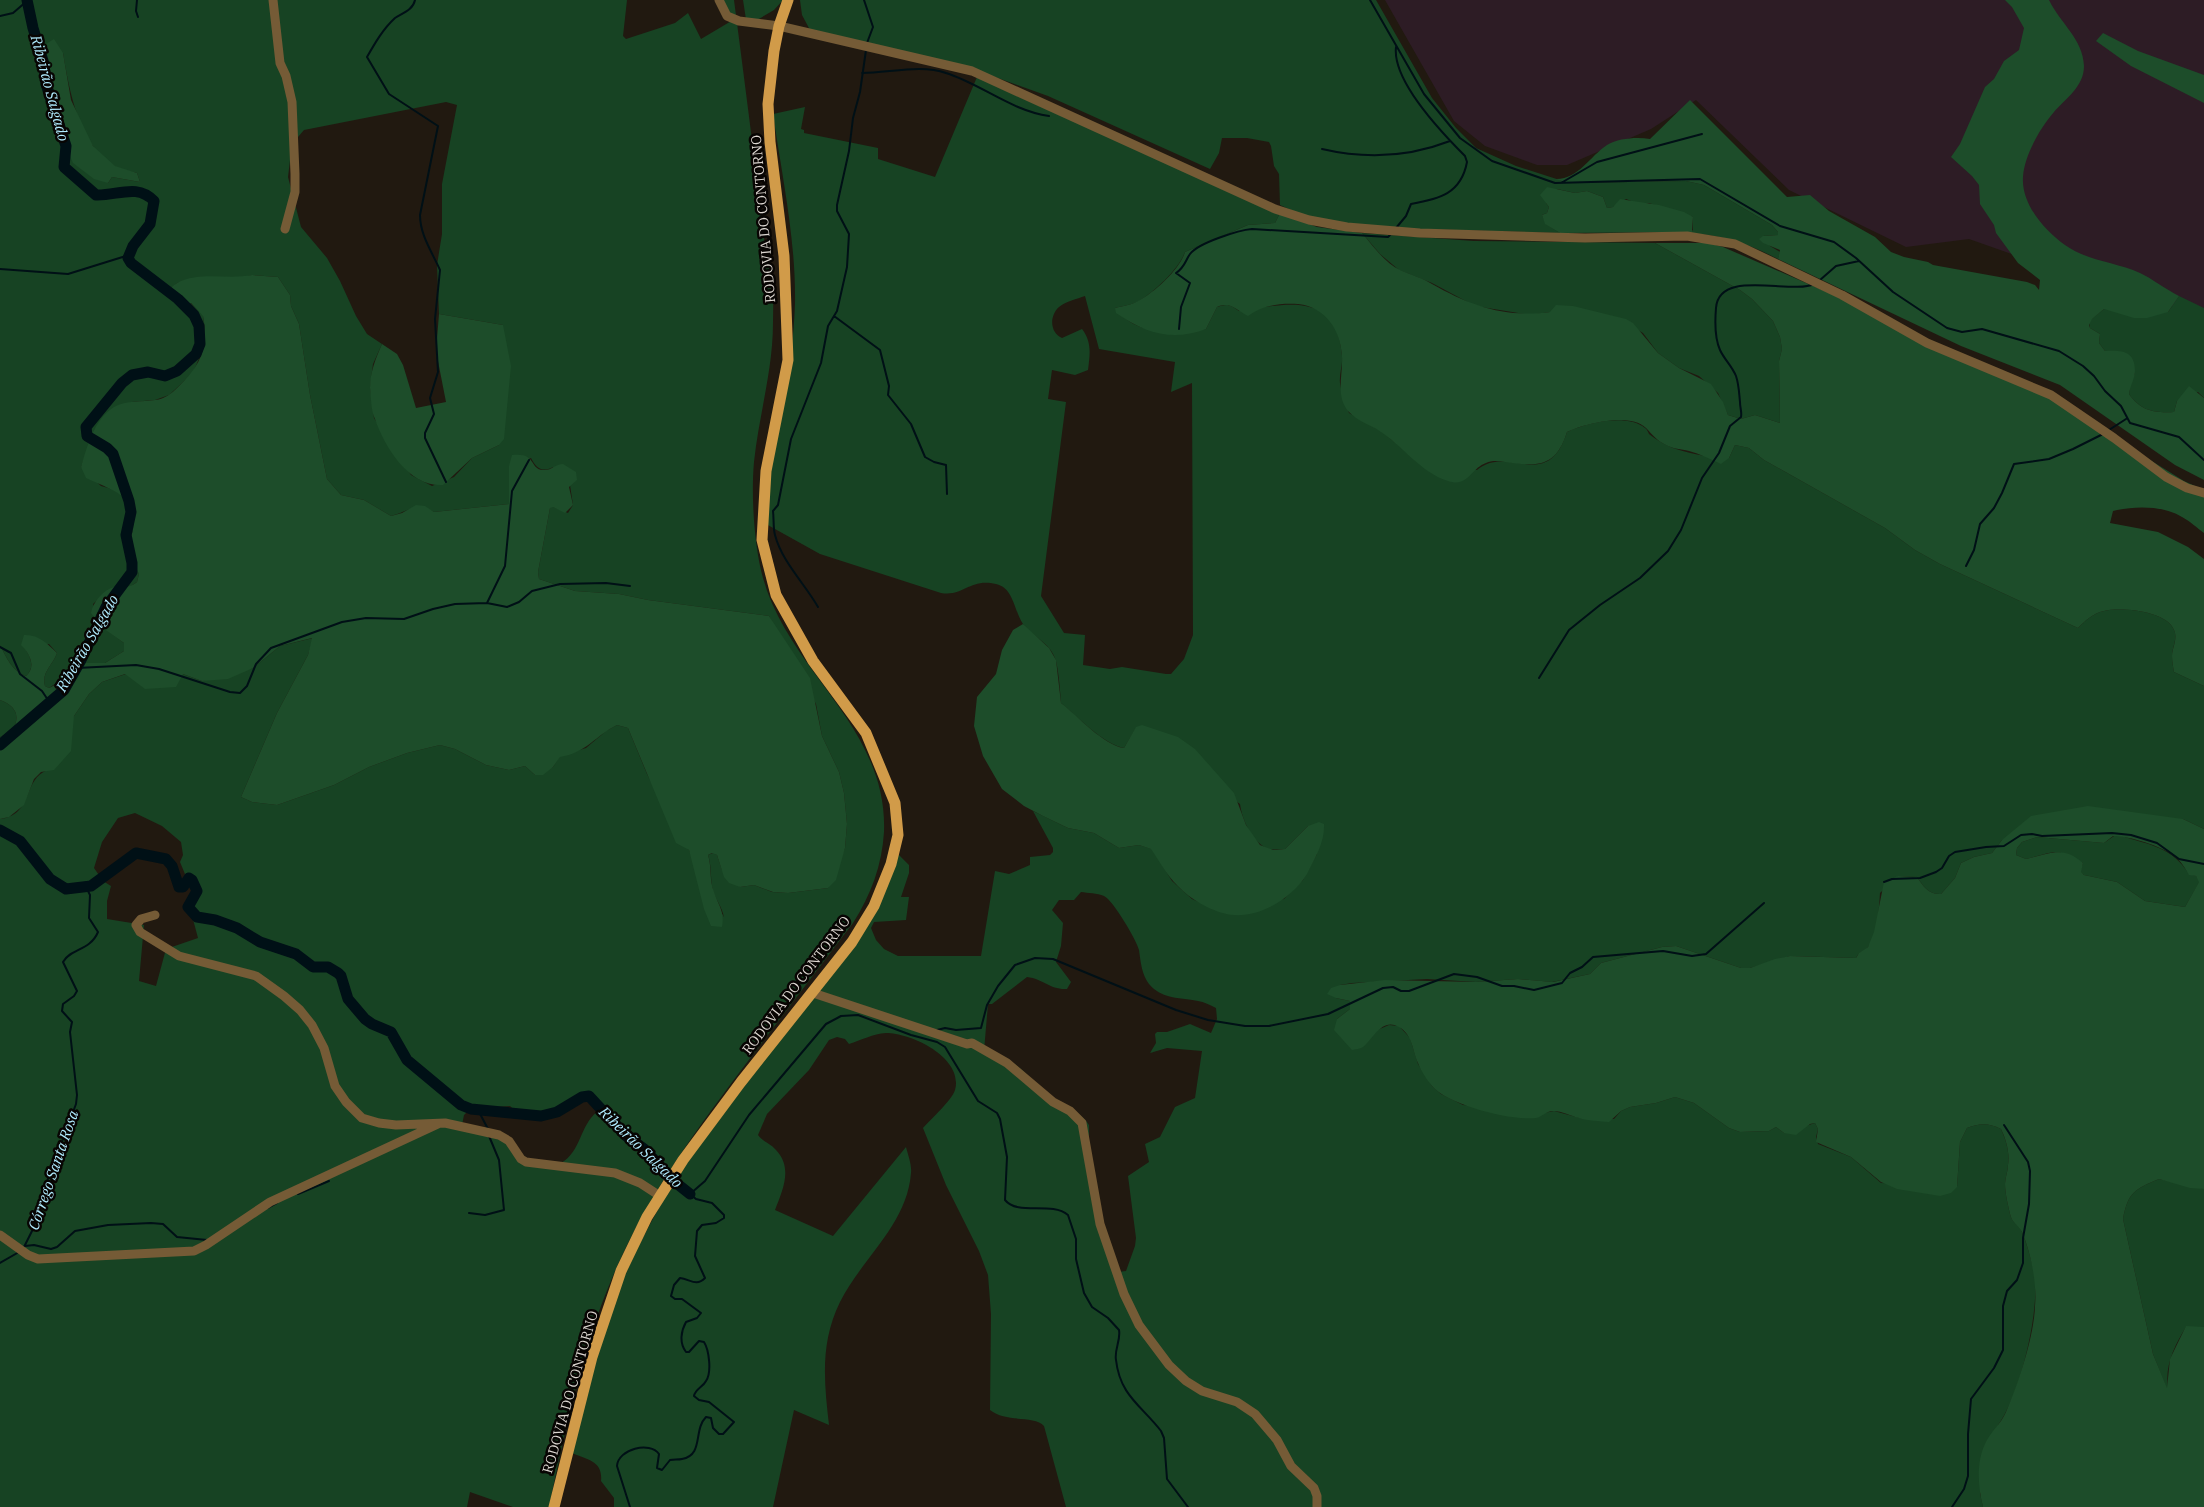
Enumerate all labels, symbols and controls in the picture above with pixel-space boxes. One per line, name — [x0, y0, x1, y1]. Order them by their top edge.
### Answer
water label: Ribeirão Salgado — [26, 32, 73, 143]
street label: RODOVIA DO CONTORNO — [747, 134, 779, 304]
water label: Ribeirão Salgado — [51, 591, 122, 696]
street label: RODOVIA DO CONTORNO — [738, 912, 854, 1058]
water label: Ribeirão Salgado — [594, 1102, 687, 1192]
water label: Córrego Santa Rosa — [24, 1107, 83, 1232]
street label: RODOVIA DO CONTORNO — [538, 1309, 602, 1475]

